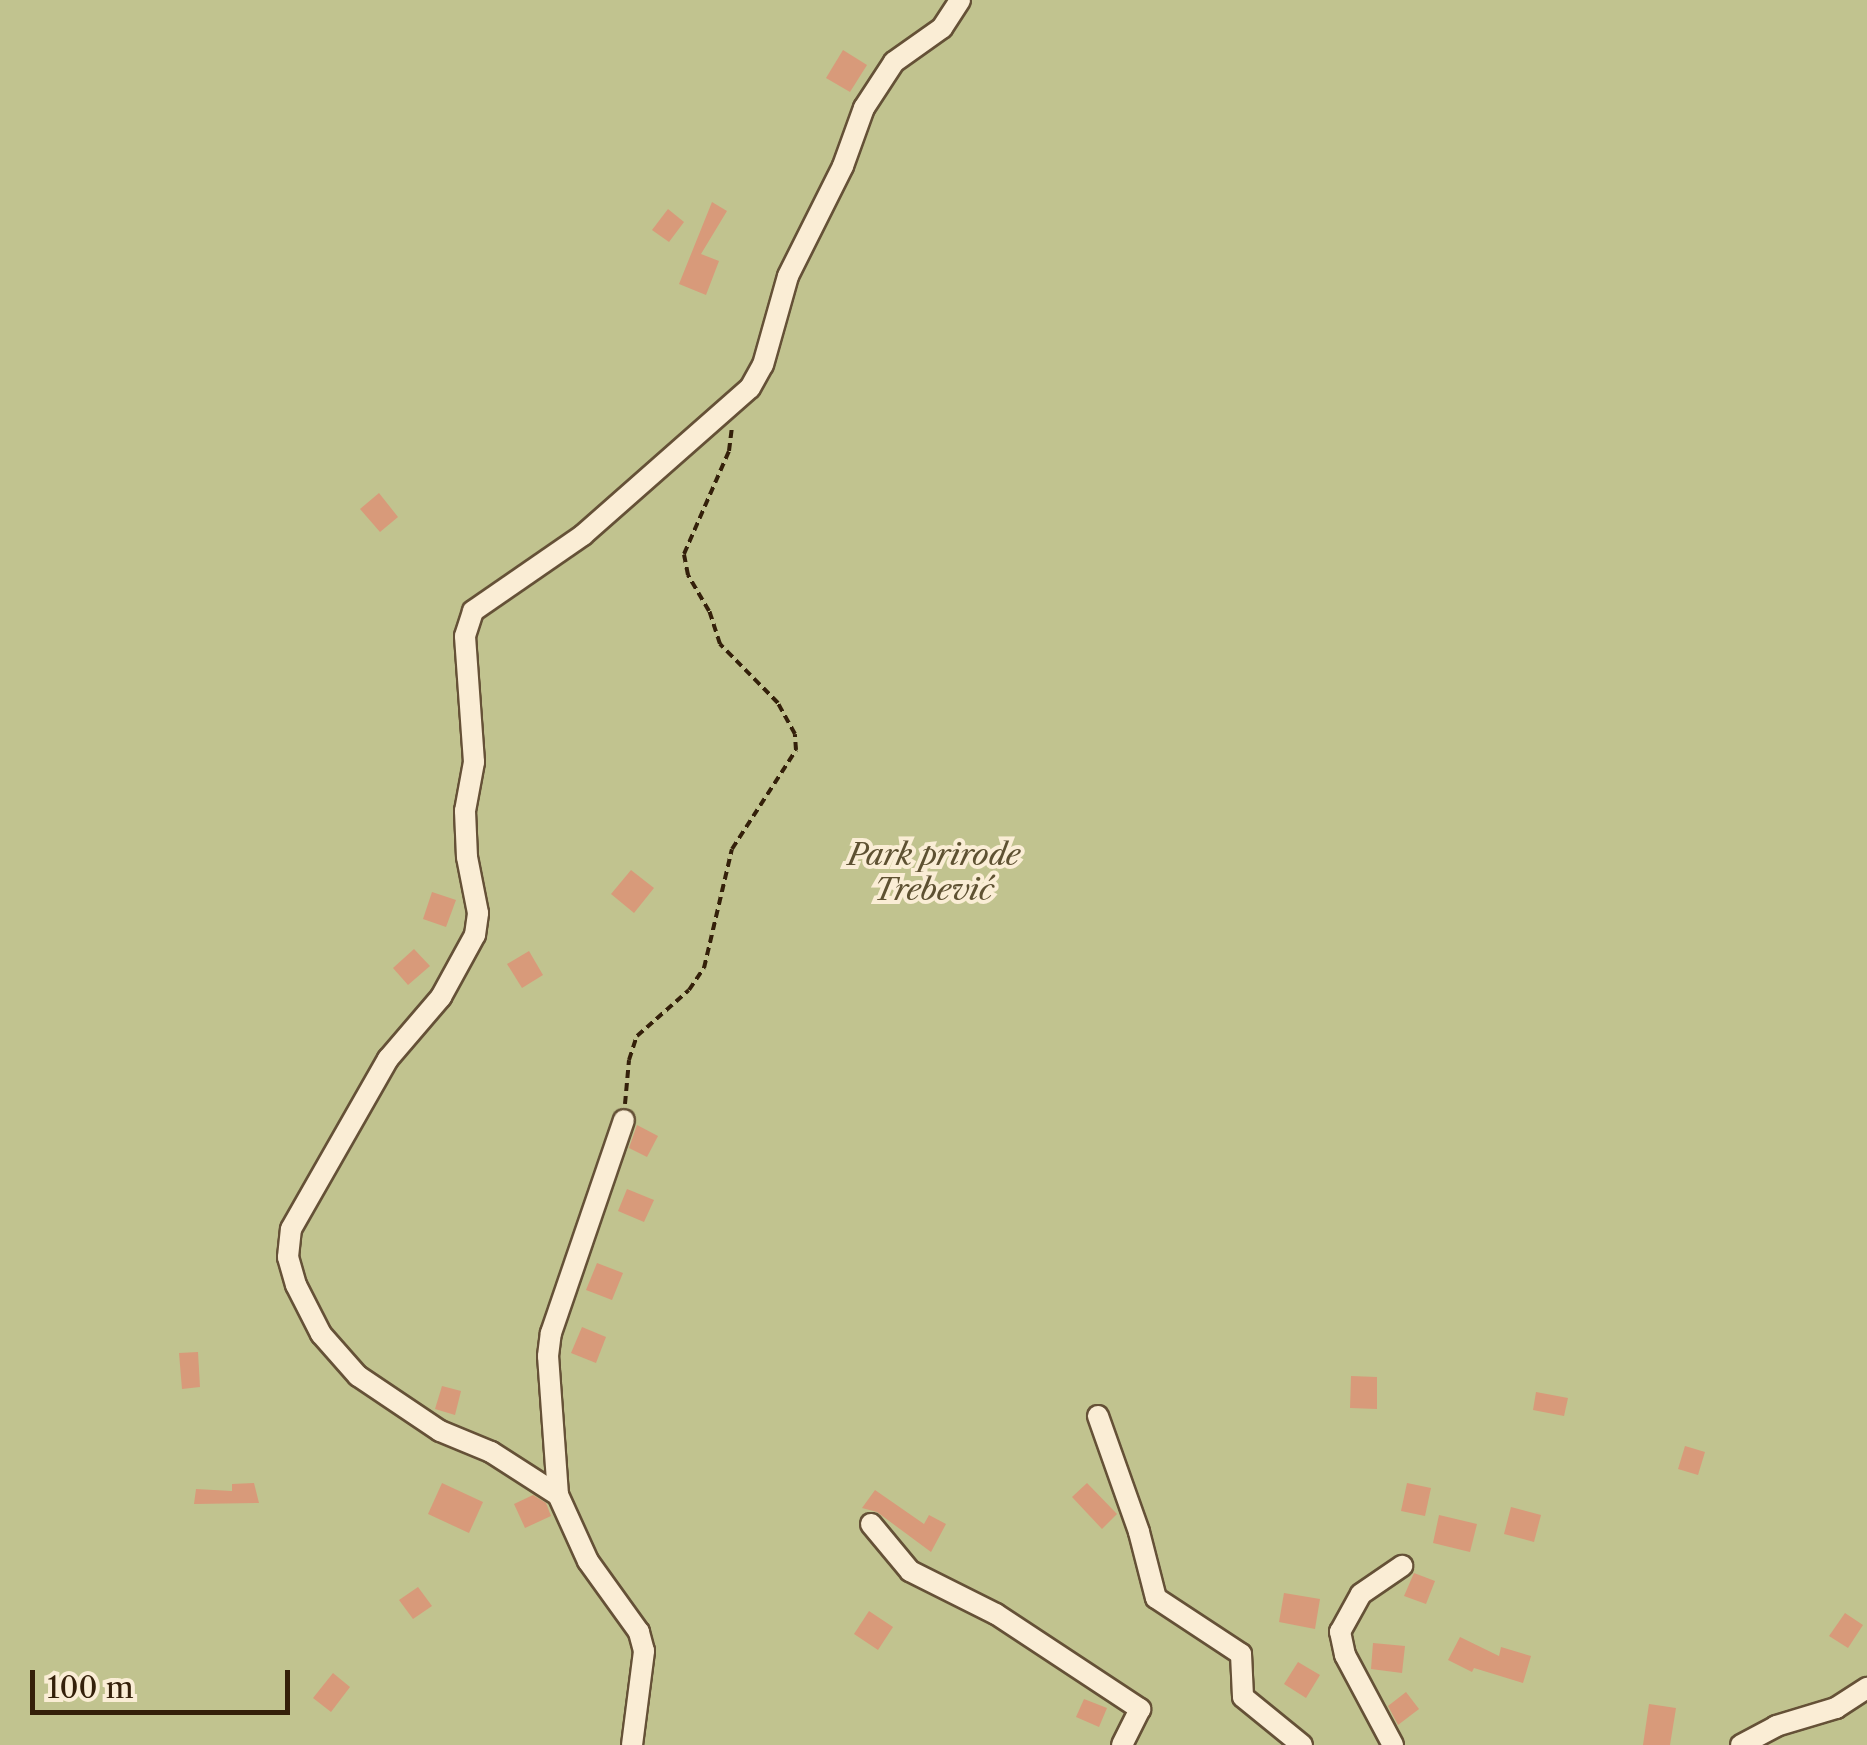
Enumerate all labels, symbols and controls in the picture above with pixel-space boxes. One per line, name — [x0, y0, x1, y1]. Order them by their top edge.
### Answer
park label: Park prirode Trebević — [848, 837, 1020, 908]
scale bar — [35, 1650, 295, 1712]
text: 100 m — [47, 1669, 134, 1706]

